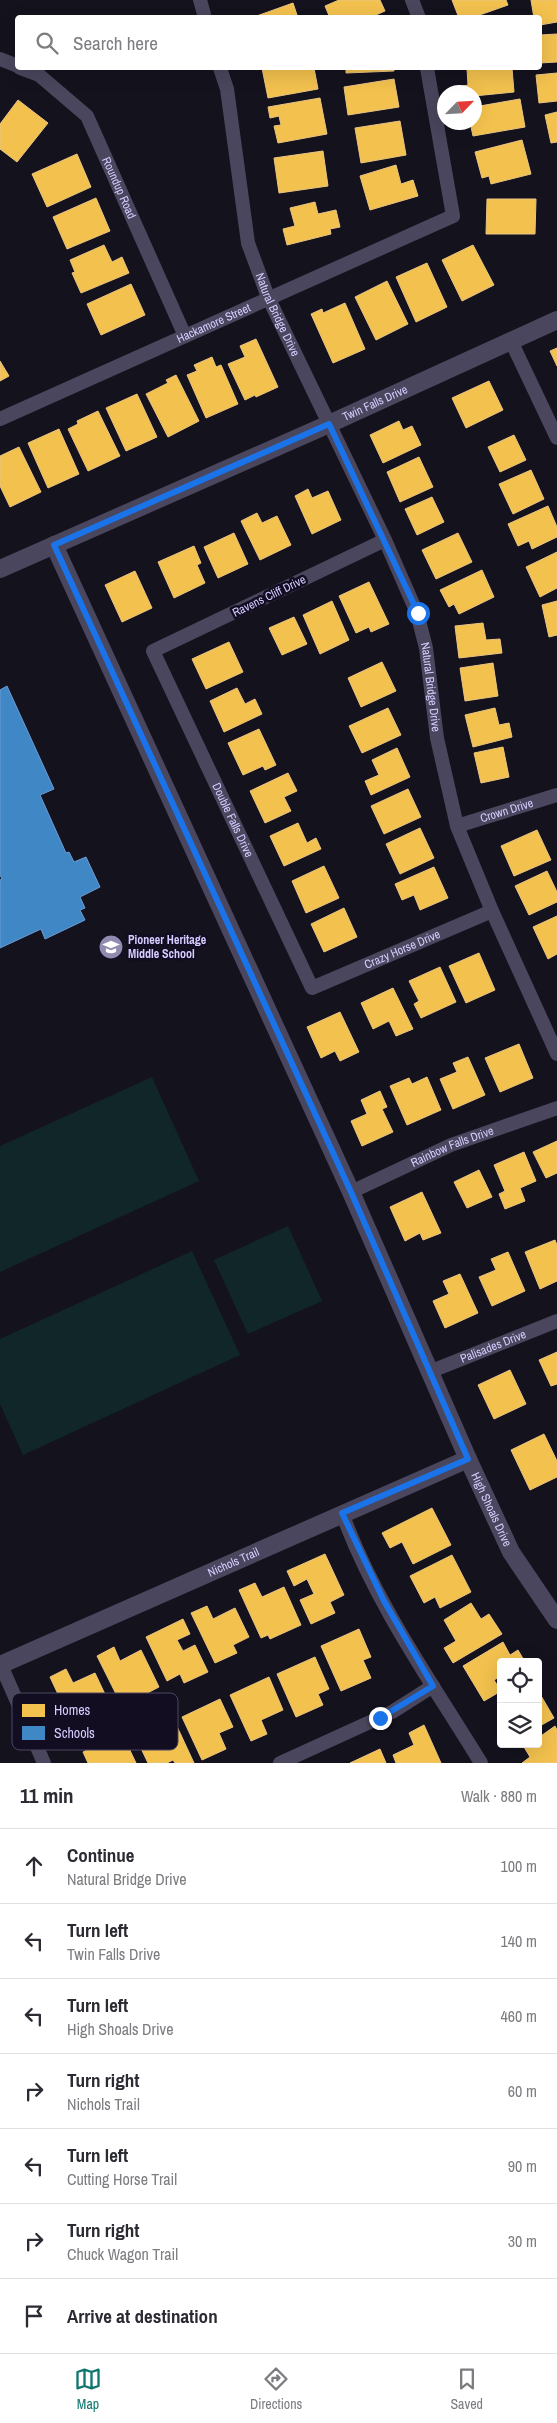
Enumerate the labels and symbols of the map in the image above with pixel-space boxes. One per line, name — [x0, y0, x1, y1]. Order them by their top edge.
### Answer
north arrow — [437, 85, 482, 130]
street label: Roundup Road — [98, 154, 140, 221]
street label: Natural Bridge Drive — [252, 271, 303, 359]
street label: Hackamore Street — [174, 300, 253, 347]
street label: Twin Falls Drive — [340, 381, 410, 425]
street label: Ravens Cliff Drive — [230, 571, 308, 621]
route start — [407, 602, 430, 625]
street label: Natural Bridge Drive — [417, 641, 444, 733]
street label: Double Falls Drive — [208, 780, 257, 860]
street label: Crown Drive — [478, 795, 535, 826]
street label: Crazy Horse Drive — [362, 926, 443, 973]
place label: Pioneer Heritage Middle School — [128, 932, 207, 962]
school or university icon: Pioneer Heritage Middle School — [98, 934, 124, 960]
street label: Rainbow Falls Drive — [408, 1123, 496, 1171]
street label: Palisades Drive — [458, 1326, 528, 1367]
street label: High Shoals Drive — [467, 1470, 515, 1549]
street label: Nichols Trail — [205, 1544, 262, 1581]
legend — [12, 1693, 178, 1750]
text: Homes — [54, 1701, 91, 1719]
route end — [369, 1707, 392, 1730]
text: Schools — [54, 1724, 95, 1742]

